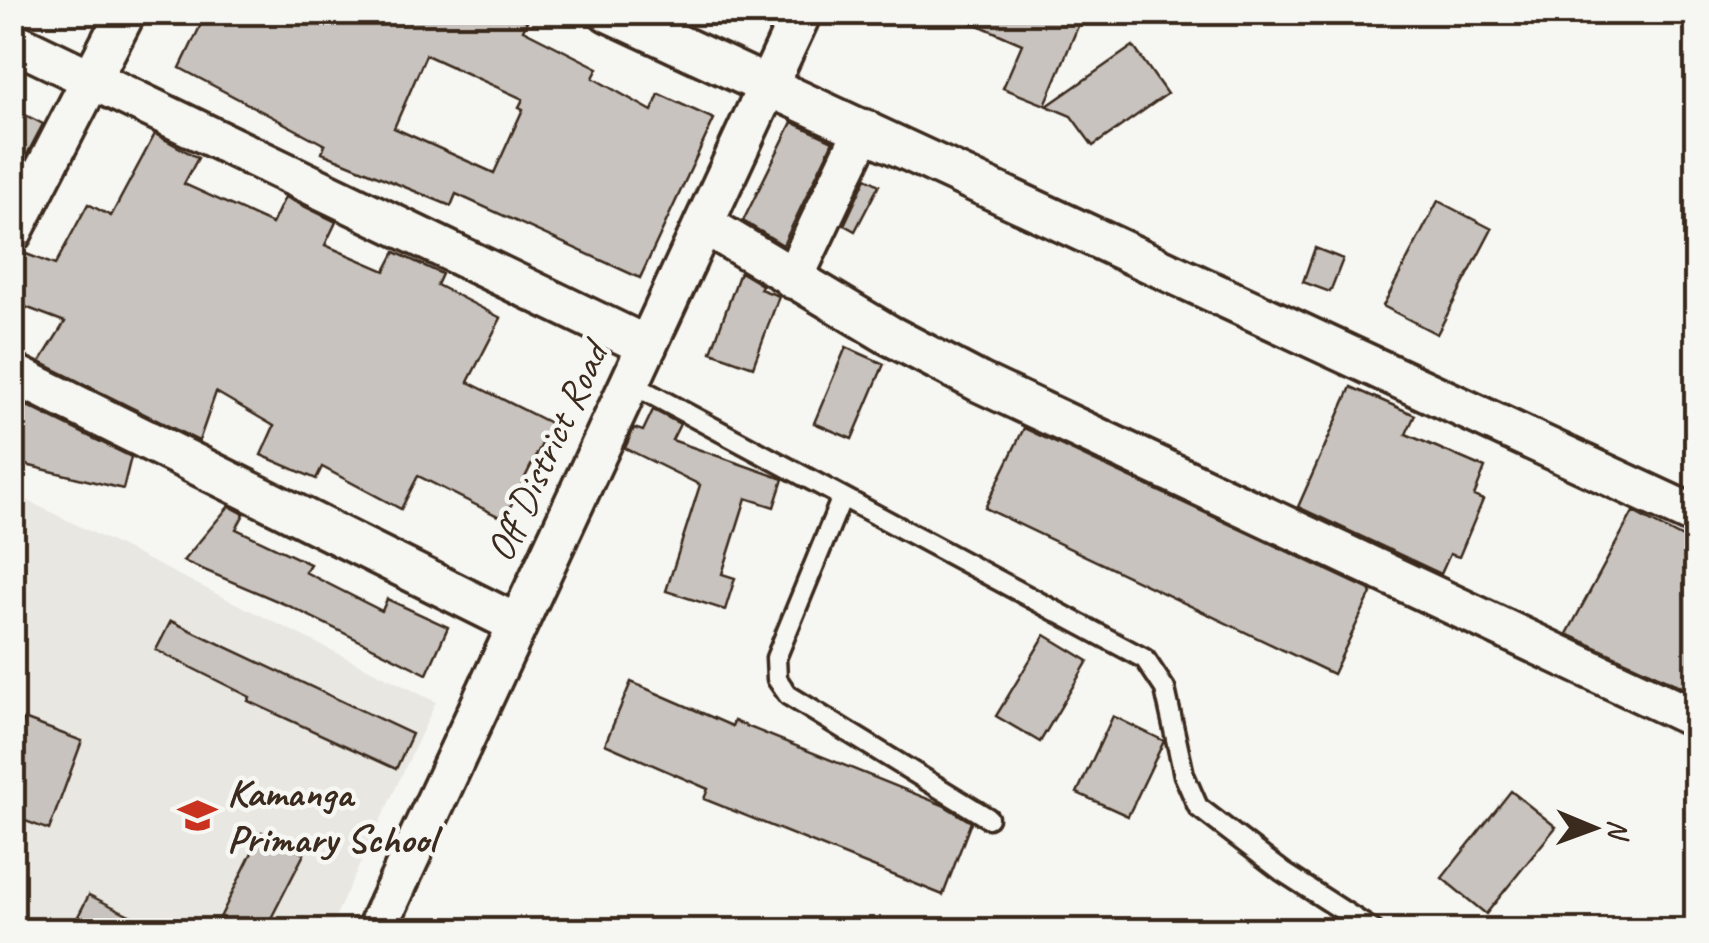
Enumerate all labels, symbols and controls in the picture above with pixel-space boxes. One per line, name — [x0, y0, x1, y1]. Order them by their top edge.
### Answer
street label: Off District Road — [475, 330, 622, 569]
place label: Kamanga Primary School — [227, 768, 443, 864]
north arrow — [1544, 778, 1644, 878]
school or university icon: Kamanga Primary School — [176, 795, 218, 837]
text: N — [1601, 819, 1636, 842]

